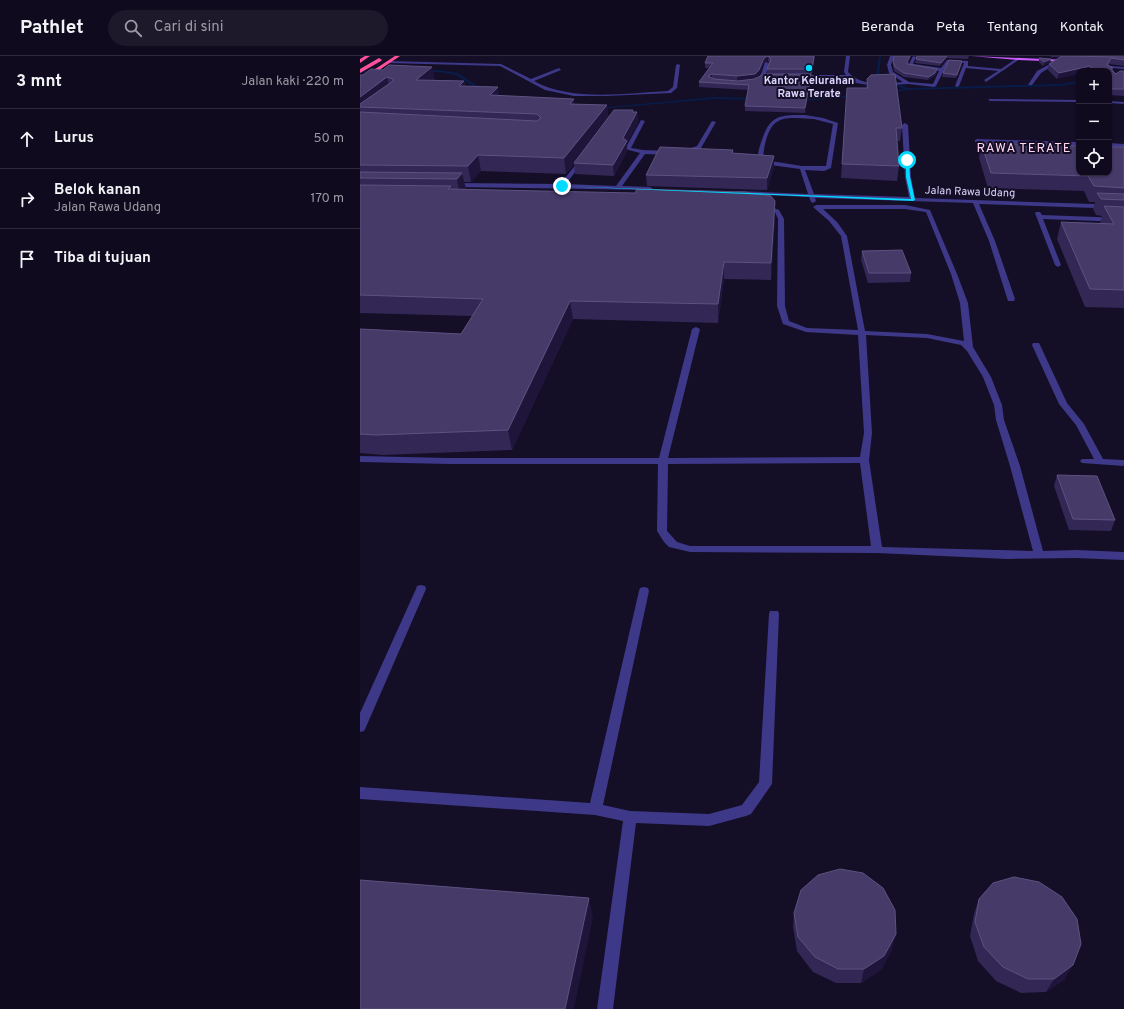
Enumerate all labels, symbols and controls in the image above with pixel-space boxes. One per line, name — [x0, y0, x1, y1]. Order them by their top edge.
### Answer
search box — [108, 10, 388, 46]
text: Pathlet — [20, 16, 84, 40]
icon: search — [122, 17, 144, 39]
text: Cari di sini — [154, 18, 224, 37]
text: Beranda — [861, 19, 914, 36]
text: Peta — [936, 19, 965, 36]
text: Tentang — [987, 19, 1038, 36]
text: Kontak — [1060, 19, 1104, 36]
marker: Kantor Kelurahan Rawa Terate — [804, 63, 814, 73]
map controls — [1076, 68, 1112, 176]
button: + — [1076, 68, 1112, 104]
text: 3 mnt — [16, 71, 62, 93]
text: Jalan kaki · 220 m — [241, 74, 344, 90]
place label: Kantor Kelurahan Rawa Terate — [764, 74, 854, 101]
button: − — [1076, 104, 1112, 140]
icon: ahead — [16, 128, 38, 150]
text: Lurus — [54, 129, 94, 148]
text: 50 m — [314, 131, 344, 147]
button: locate — [1076, 140, 1112, 176]
district label: RAWA TERATE — [977, 141, 1071, 157]
route start — [898, 151, 916, 169]
route end — [553, 177, 571, 195]
text: Belok kanan — [54, 181, 141, 200]
street label: Jalan Rawa Udang — [924, 183, 1016, 201]
icon: right — [16, 188, 38, 210]
text: 170 m — [310, 191, 344, 207]
text: Jalan Rawa Udang — [54, 200, 161, 216]
icon: arrive — [16, 248, 38, 270]
text: Tiba di tujuan — [54, 249, 151, 268]

